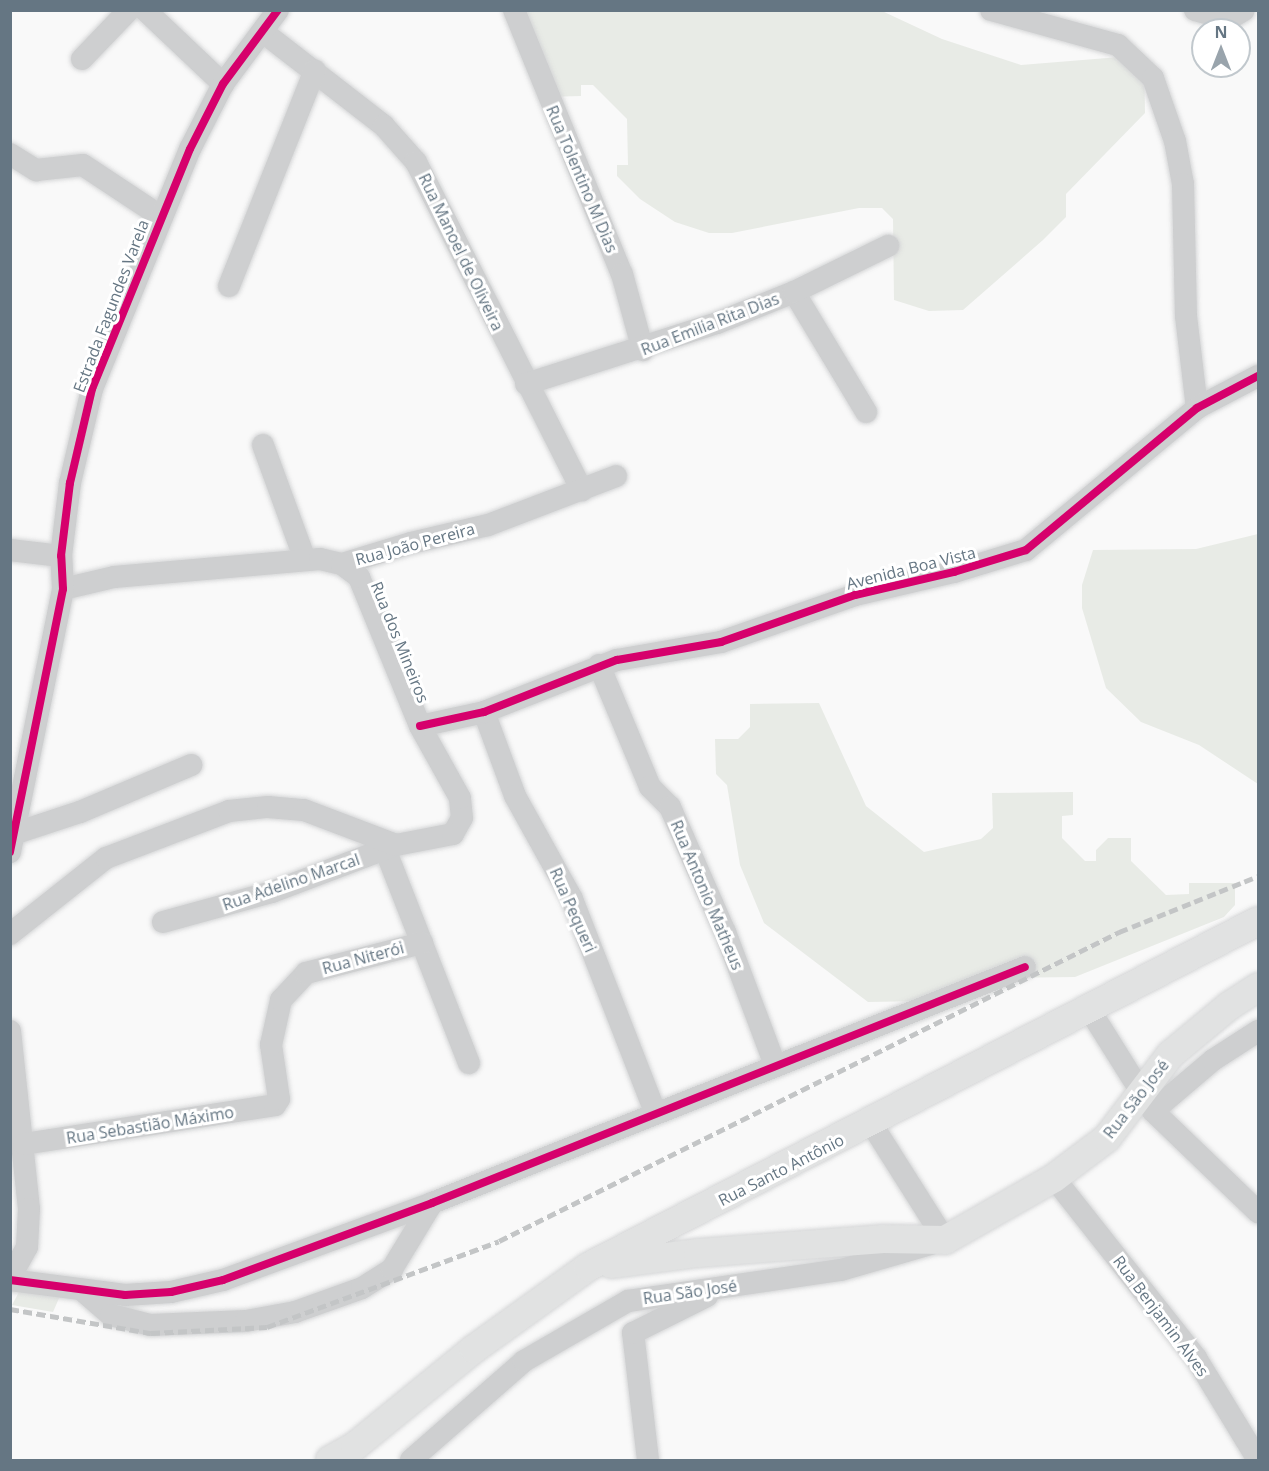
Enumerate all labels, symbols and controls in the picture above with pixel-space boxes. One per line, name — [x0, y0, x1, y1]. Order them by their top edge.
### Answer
north arrow — [1191, 18, 1251, 78]
text: N — [1214, 21, 1228, 43]
street label: Rua Tolentino M Dias — [542, 103, 622, 255]
street label: Rua Manoel de Oliveira — [415, 170, 507, 334]
street label: Estrada Fagundes Varela — [69, 217, 153, 395]
street label: Rua Emilia Rita Dias — [638, 289, 782, 359]
street label: Rua João Pereira — [353, 519, 477, 569]
street label: Avenida Boa Vista — [844, 543, 978, 593]
street label: Rua dos Mineiros — [367, 579, 433, 705]
street label: Rua Antonio Matheus — [667, 817, 747, 973]
street label: Rua Adelino Marcal — [220, 850, 362, 914]
street label: Rua Pequeri — [546, 865, 600, 955]
street label: Rua Niterói — [320, 938, 406, 978]
street label: Rua São José — [1099, 1056, 1173, 1142]
street label: Rua Sebastião Máximo — [65, 1102, 235, 1148]
street label: Rua Santo Antônio — [715, 1130, 847, 1210]
street label: Rua Benjamin Alves — [1109, 1252, 1213, 1380]
street label: Rua São José — [642, 1276, 738, 1308]

